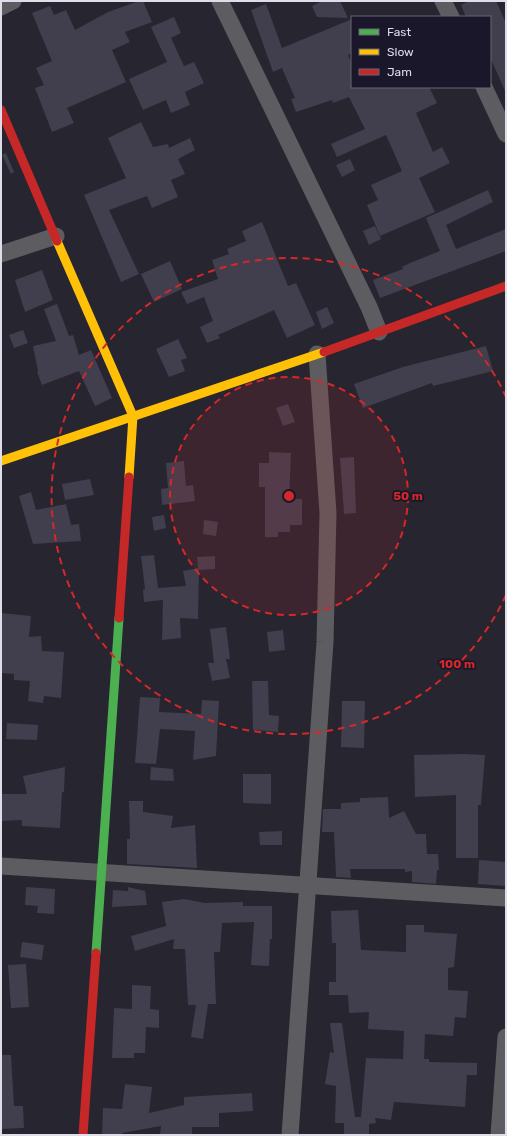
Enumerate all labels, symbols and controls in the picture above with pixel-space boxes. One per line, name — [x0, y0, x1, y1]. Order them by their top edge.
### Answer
legend — [351, 16, 491, 88]
text: Fast — [387, 25, 411, 39]
text: Slow — [387, 45, 414, 59]
text: Jam — [387, 65, 412, 79]
centre of rings — [282, 489, 296, 503]
text: 50 m — [393, 489, 423, 503]
text: 100 m — [439, 657, 475, 671]

